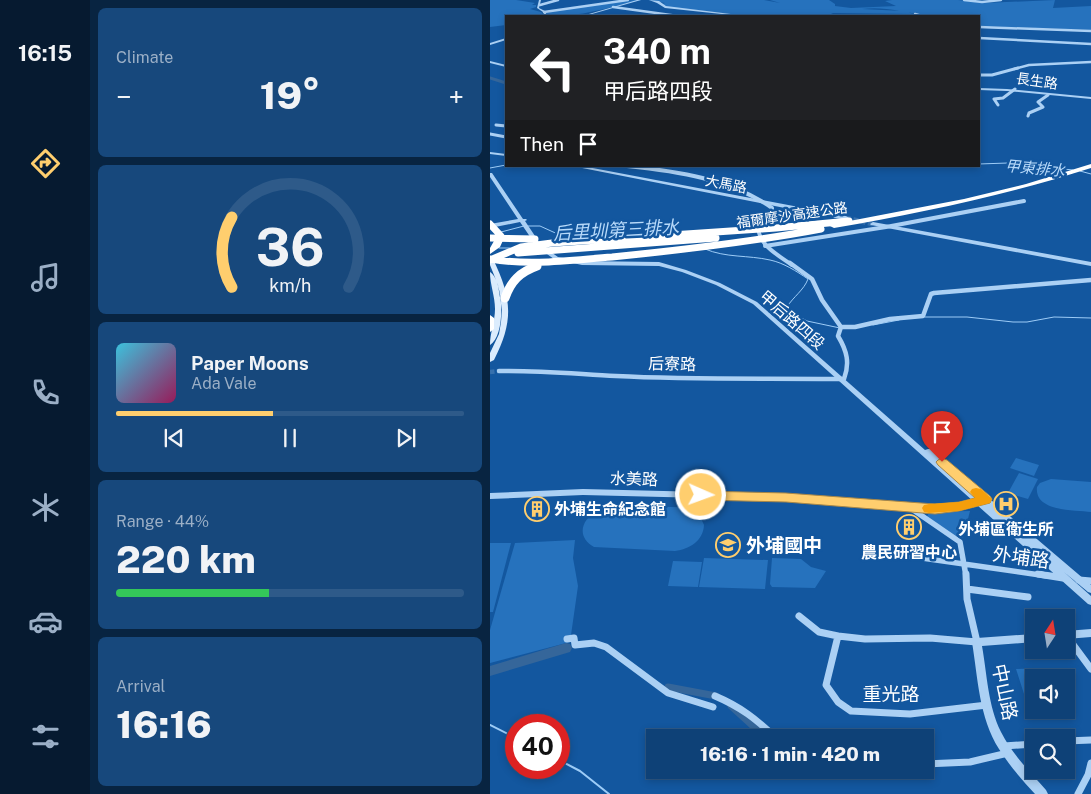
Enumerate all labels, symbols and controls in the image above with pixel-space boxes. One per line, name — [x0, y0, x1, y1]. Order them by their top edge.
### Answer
text: 340 m — [603, 31, 711, 72]
icon: left — [520, 35, 585, 100]
text: 16:15 — [18, 40, 72, 66]
text: Climate — [116, 48, 173, 67]
street label: 長生路 — [1015, 70, 1059, 92]
text: 19° — [260, 73, 320, 118]
text: 甲后路四段 — [603, 78, 713, 104]
text: − — [116, 80, 132, 113]
text: + — [448, 80, 464, 113]
icon: arrive — [574, 130, 602, 158]
text: Then — [520, 133, 564, 155]
icon: directions — [28, 146, 63, 181]
water label: 甲東排水 — [1004, 157, 1067, 179]
street label: 大馬路 — [704, 172, 748, 196]
street label: 福爾摩沙高速公路 — [735, 199, 849, 231]
water label: 后里圳第三排水 — [553, 216, 680, 244]
text: 36 — [256, 217, 324, 278]
icon: music — [28, 260, 63, 295]
text: km/h — [269, 275, 311, 296]
street label: 甲后路四段 — [756, 287, 828, 353]
text: Paper Moons — [191, 352, 309, 374]
street label: 后寮路 — [648, 354, 696, 374]
text: Ada Vale — [191, 374, 256, 393]
icon: phone — [28, 375, 63, 410]
pin — [921, 411, 963, 462]
icon: arrive — [928, 418, 956, 446]
icon: previous — [160, 424, 188, 452]
icon: pause — [276, 424, 304, 452]
icon: next — [392, 424, 420, 452]
position arrow — [674, 468, 726, 520]
street label: 水美路 — [610, 469, 658, 489]
icon: climate — [28, 490, 63, 525]
hospital icon: 外埔區衛生所 — [993, 491, 1019, 517]
building icon: 外埔生命紀念館 — [524, 496, 550, 522]
place label: 外埔生命紀念館 — [554, 500, 666, 519]
text: Range · 44% — [116, 512, 209, 531]
building icon: 農民研習中心 — [896, 514, 922, 540]
place label: 外埔區衛生所 — [958, 520, 1054, 539]
school or university icon: 外埔國中 — [715, 532, 741, 558]
place label: 外埔國中 — [746, 534, 822, 556]
text: 220 km — [116, 537, 256, 582]
street label: 外埔路 — [991, 542, 1051, 572]
place label: 農民研習中心 — [861, 543, 957, 562]
icon: car — [28, 604, 63, 639]
north arrow — [1025, 609, 1075, 659]
map controls — [1025, 609, 1075, 779]
street label: 中山路 — [988, 662, 1022, 722]
button: sound — [1025, 669, 1075, 719]
text: Arrival — [116, 677, 165, 696]
street label: 重光路 — [862, 683, 920, 705]
text: 16:16 — [116, 702, 212, 747]
speed limit sign: 40 — [505, 714, 570, 779]
icon: filters — [28, 719, 63, 754]
button: search — [1025, 729, 1075, 779]
text: 16:16 · 1 min · 420 m — [700, 743, 880, 765]

